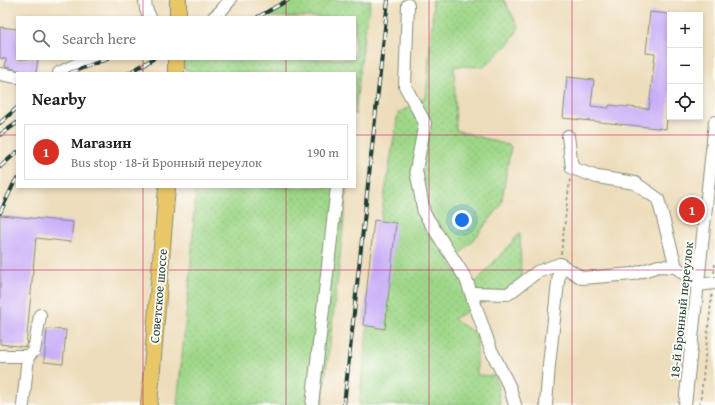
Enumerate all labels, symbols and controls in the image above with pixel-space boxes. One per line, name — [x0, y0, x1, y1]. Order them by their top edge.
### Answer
map controls — [667, 12, 703, 120]
button: + — [667, 12, 703, 48]
search box — [16, 16, 356, 60]
icon: search — [30, 27, 52, 49]
text: Search here — [62, 28, 136, 49]
button: − — [667, 48, 703, 84]
button: locate — [667, 84, 703, 120]
text: Nearby — [32, 86, 86, 111]
text: Магазин — [71, 132, 131, 153]
text: 1 — [43, 143, 49, 162]
text: 190 m — [307, 143, 339, 162]
text: Bus stop · 18-й Бронный переулок — [71, 153, 262, 172]
pin: 1 — [679, 195, 705, 225]
your location — [452, 210, 472, 230]
street label: 18-й Бронный переулок — [665, 241, 698, 379]
street label: Советское шоссе — [145, 248, 172, 344]

